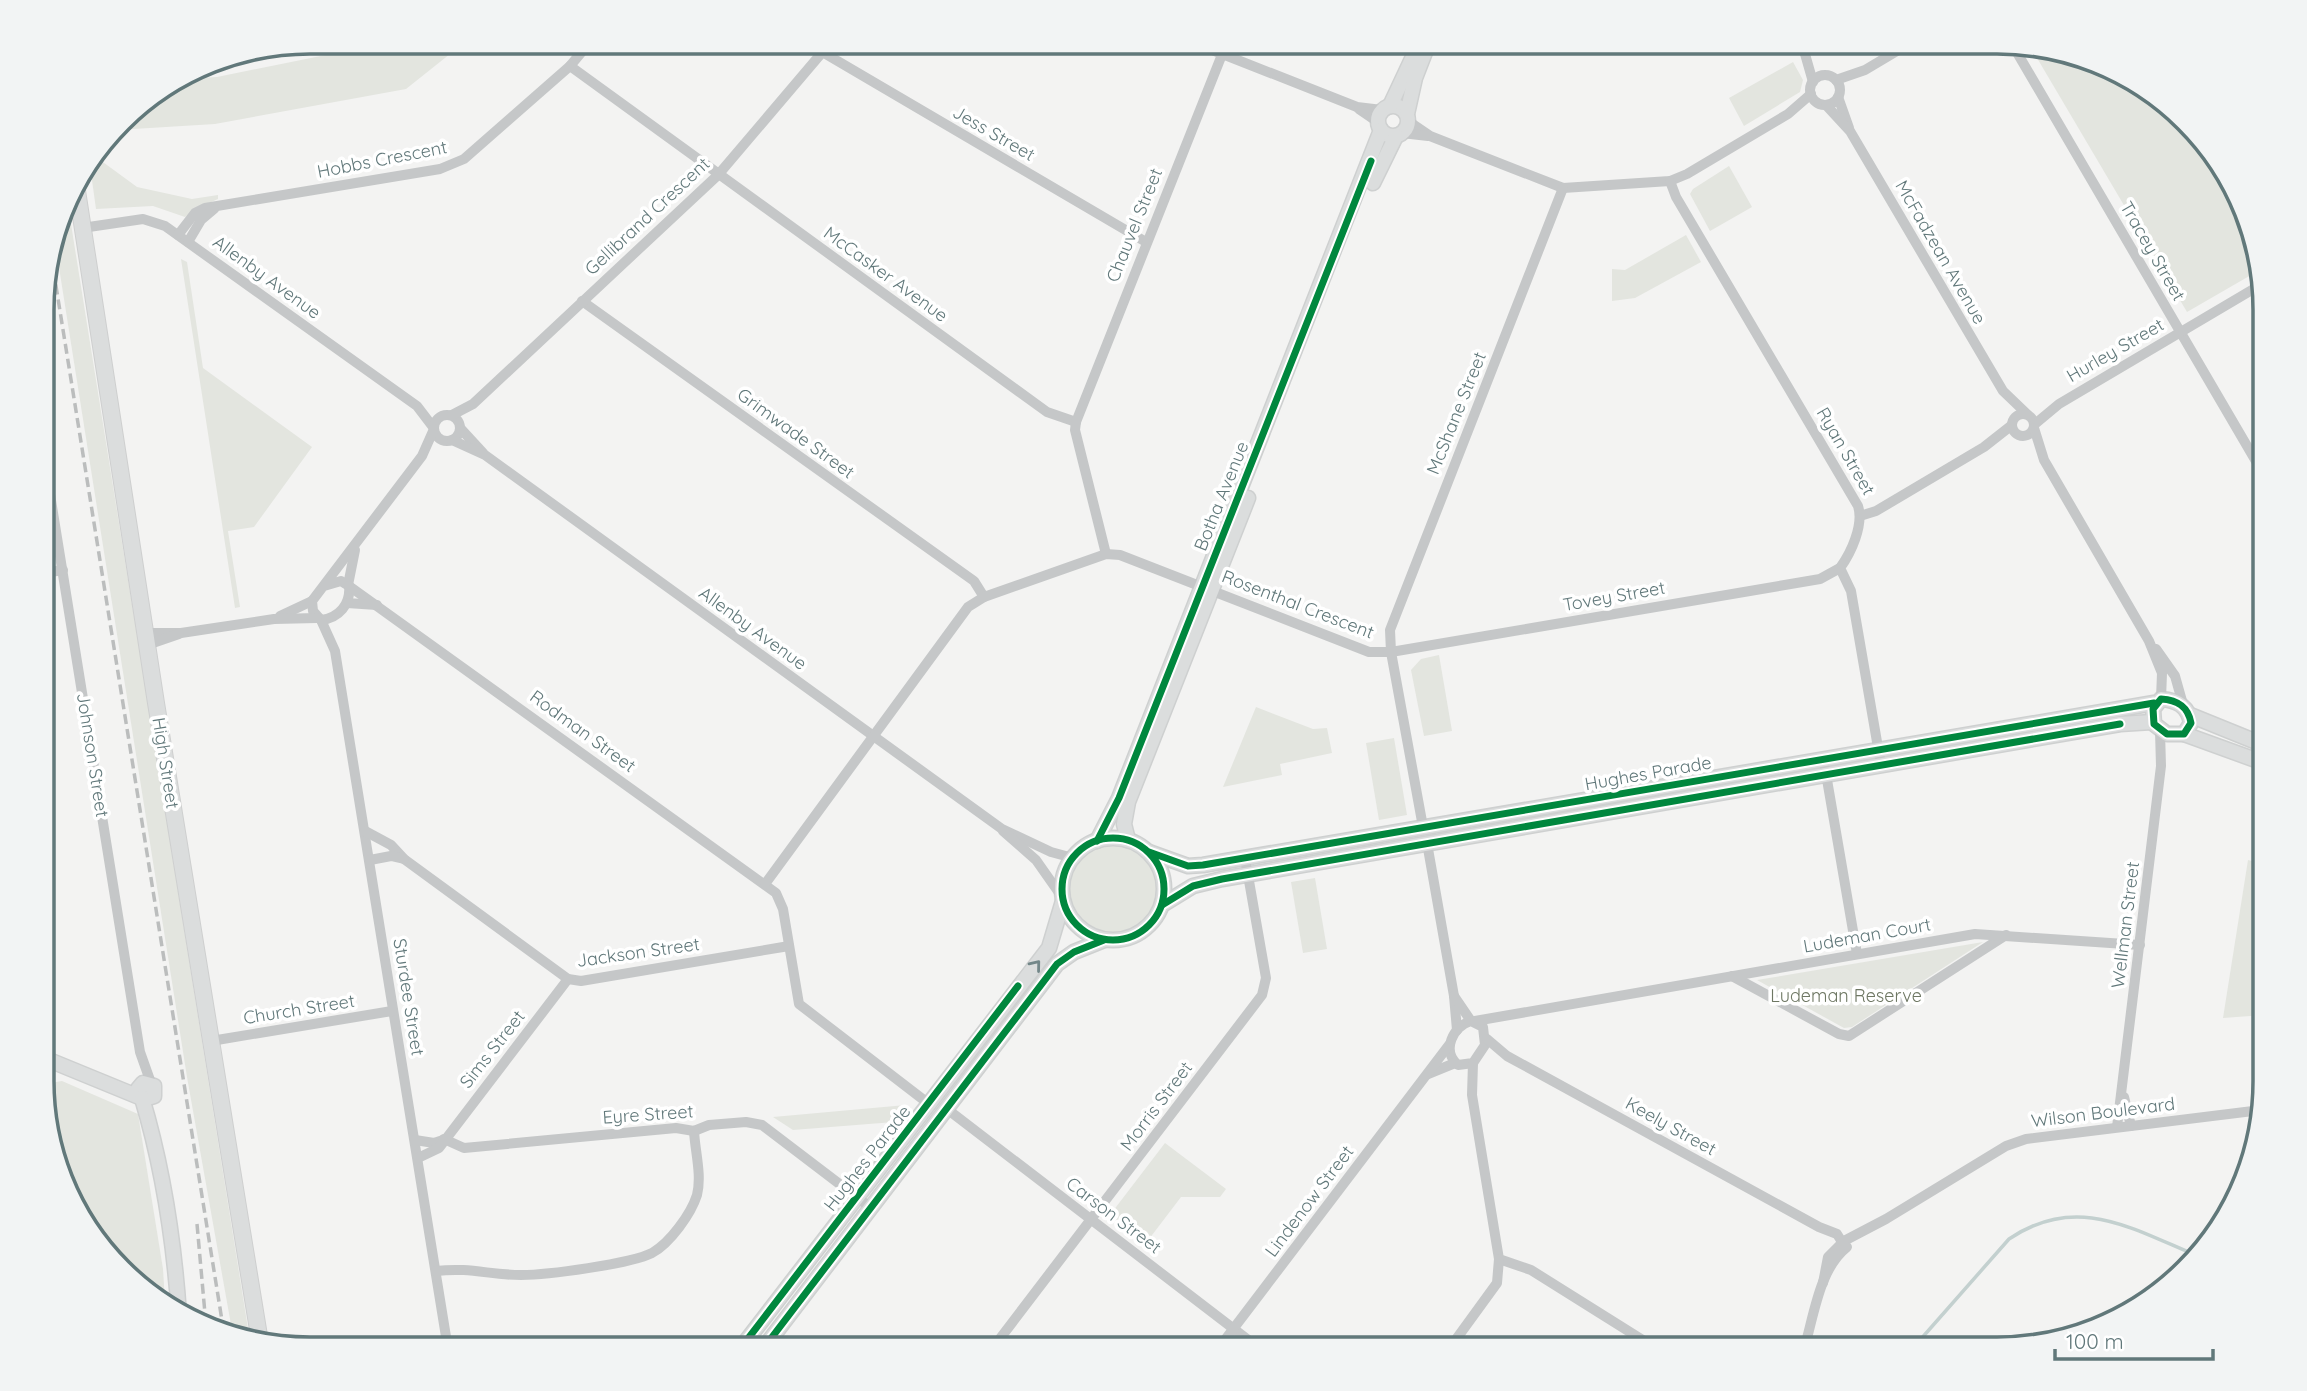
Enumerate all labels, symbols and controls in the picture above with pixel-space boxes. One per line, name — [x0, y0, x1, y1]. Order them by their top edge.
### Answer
street label: Jess Street — [949, 100, 1039, 166]
street label: Hobbs Crescent — [315, 135, 449, 183]
street label: Gellibrand Crescent — [580, 152, 714, 280]
street label: Chauvel Street — [1101, 165, 1167, 285]
street label: McFadzean Avenue — [1890, 176, 1992, 328]
street label: Tracey Street — [2115, 197, 2191, 305]
street label: McCasker Avenue — [819, 221, 953, 327]
street label: Allenby Avenue — [208, 230, 326, 324]
street label: Hurley Street — [2062, 313, 2168, 387]
street label: McShane Street — [1421, 348, 1491, 478]
street label: Grimwade Street — [733, 383, 859, 483]
street label: Ryan Street — [1812, 403, 1880, 499]
street label: Botha Avenue — [1189, 438, 1253, 554]
street label: Rosenthal Crescent — [1219, 564, 1377, 644]
street label: Tovey Street — [1561, 576, 1667, 616]
street label: Allenby Avenue — [694, 581, 812, 675]
street label: Rodman Street — [525, 685, 641, 777]
street label: Johnson Street — [72, 691, 114, 819]
street label: High Street — [147, 716, 185, 810]
street label: Hughes Parade — [1583, 751, 1713, 795]
street label: Wellman Street — [2106, 860, 2144, 990]
street label: Ludeman Court — [1801, 912, 1933, 958]
street label: Jackson Street — [575, 932, 701, 972]
street label: Sturdee Street — [388, 937, 430, 1057]
one-way arrow — [1027, 961, 1040, 973]
park label: Ludeman Reserve — [1770, 984, 1922, 1007]
street label: Church Street — [242, 989, 356, 1029]
street label: Sims Street — [454, 1005, 530, 1093]
street label: Morris Street — [1115, 1057, 1197, 1155]
street label: Keely Street — [1622, 1092, 1720, 1160]
street label: Wilson Boulevard — [2030, 1092, 2176, 1132]
street label: Eyre Street — [602, 1099, 694, 1129]
street label: Hughes Parade — [818, 1100, 916, 1216]
street label: Lindenow Street — [1260, 1141, 1358, 1261]
street label: Carson Street — [1062, 1172, 1166, 1258]
scale bar — [2055, 1318, 2212, 1362]
text: 100 m — [2066, 1328, 2124, 1354]

